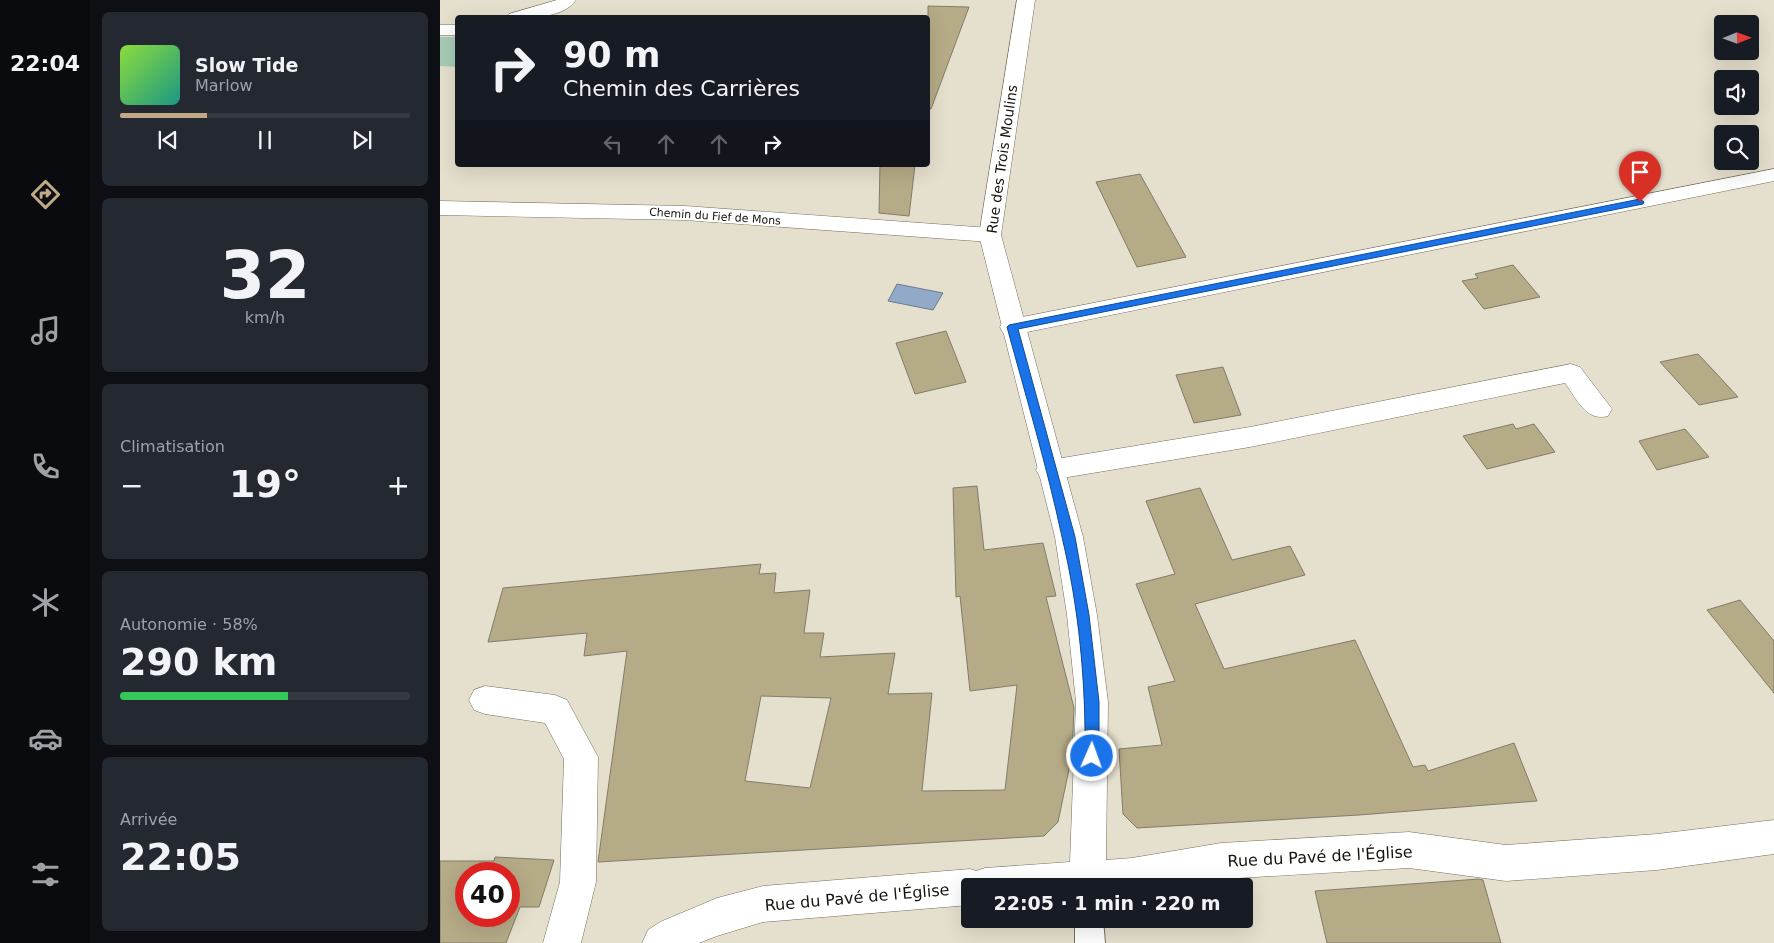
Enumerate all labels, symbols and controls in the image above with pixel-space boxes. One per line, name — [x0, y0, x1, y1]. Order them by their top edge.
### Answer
north arrow — [1714, 15, 1759, 60]
map controls — [1714, 15, 1759, 170]
icon: right — [480, 35, 545, 100]
text: 90 m — [563, 35, 660, 75]
text: 22:04 — [10, 51, 80, 76]
text: Slow Tide — [195, 54, 298, 76]
button: sound — [1714, 70, 1759, 115]
text: Marlow — [195, 76, 253, 95]
text: Chemin des Carrières — [563, 76, 800, 101]
street label: Rue des Trois Moulins — [984, 84, 1020, 234]
button: search — [1714, 125, 1759, 170]
icon: previous — [154, 126, 182, 154]
icon: pause — [251, 126, 279, 154]
icon: next — [348, 126, 376, 154]
icon: left — [599, 130, 627, 158]
icon: ahead — [652, 130, 680, 158]
icon: ahead — [705, 130, 733, 158]
icon: right — [758, 130, 786, 158]
pin — [1619, 151, 1661, 202]
icon: arrive — [1626, 158, 1654, 186]
icon: directions — [28, 177, 63, 212]
street label: Chemin du Fief de Mons — [649, 205, 782, 228]
text: 32 — [220, 238, 310, 313]
text: km/h — [245, 308, 285, 327]
icon: music — [28, 313, 63, 348]
text: Climatisation — [120, 437, 225, 456]
icon: phone — [28, 449, 63, 484]
text: 19° — [229, 462, 301, 506]
text: − — [120, 469, 143, 502]
text: + — [387, 469, 410, 502]
icon: climate — [28, 585, 63, 620]
text: Autonomie · 58% — [120, 615, 258, 634]
text: 290 km — [120, 640, 277, 684]
icon: car — [28, 721, 63, 756]
position arrow — [1065, 729, 1117, 781]
text: Arrivée — [120, 810, 177, 829]
text: 22:05 — [120, 835, 241, 879]
street label: Rue du Pavé de l'Église — [1227, 842, 1413, 871]
icon: filters — [28, 857, 63, 892]
speed limit sign: 40 — [455, 862, 520, 927]
street label: Rue du Pavé de l'Église — [764, 880, 950, 915]
text: 22:05 · 1 min · 220 m — [993, 892, 1221, 914]

